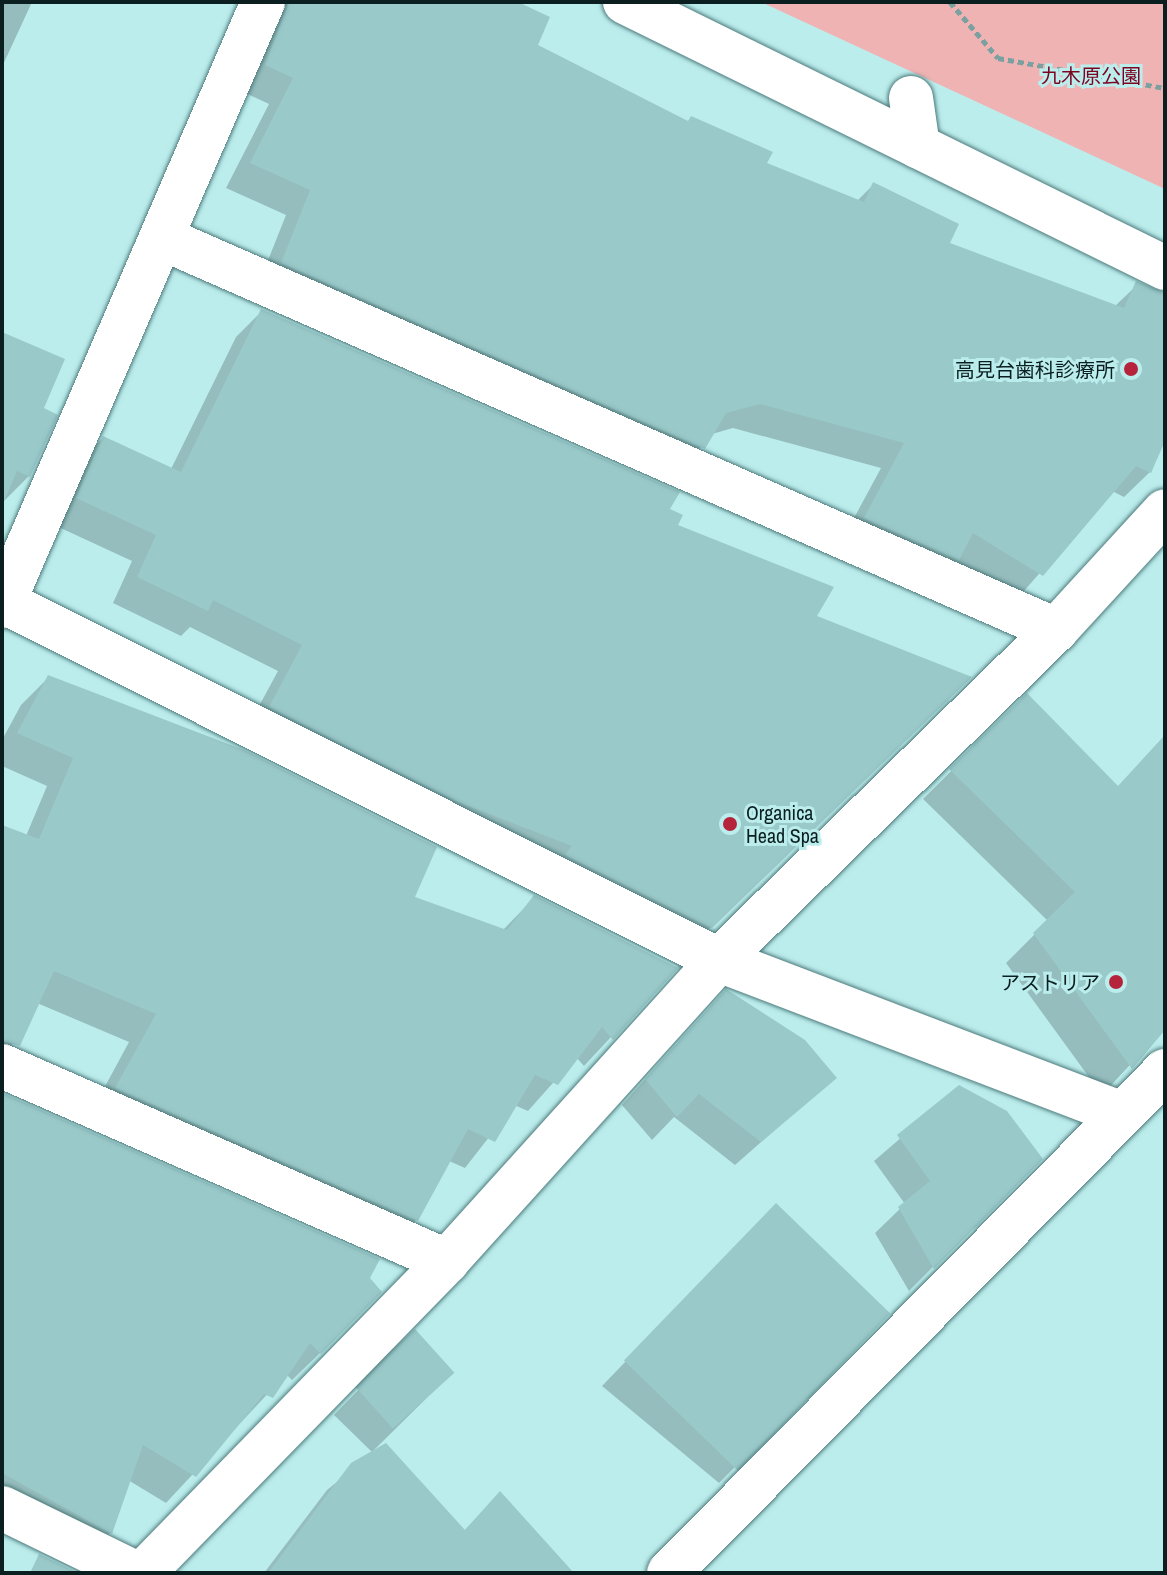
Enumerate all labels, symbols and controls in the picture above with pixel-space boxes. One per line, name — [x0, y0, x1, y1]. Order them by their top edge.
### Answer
park label: 九木原公園 — [1041, 63, 1141, 87]
place label: 高見台歯科診療所 — [955, 357, 1115, 381]
marker: 高見台歯科診療所 — [1122, 360, 1140, 378]
place label: Organica Head Spa — [746, 800, 819, 847]
marker: Organica Head Spa — [721, 815, 739, 833]
place label: アストリア — [1000, 970, 1100, 994]
marker: アストリア — [1107, 973, 1125, 991]

